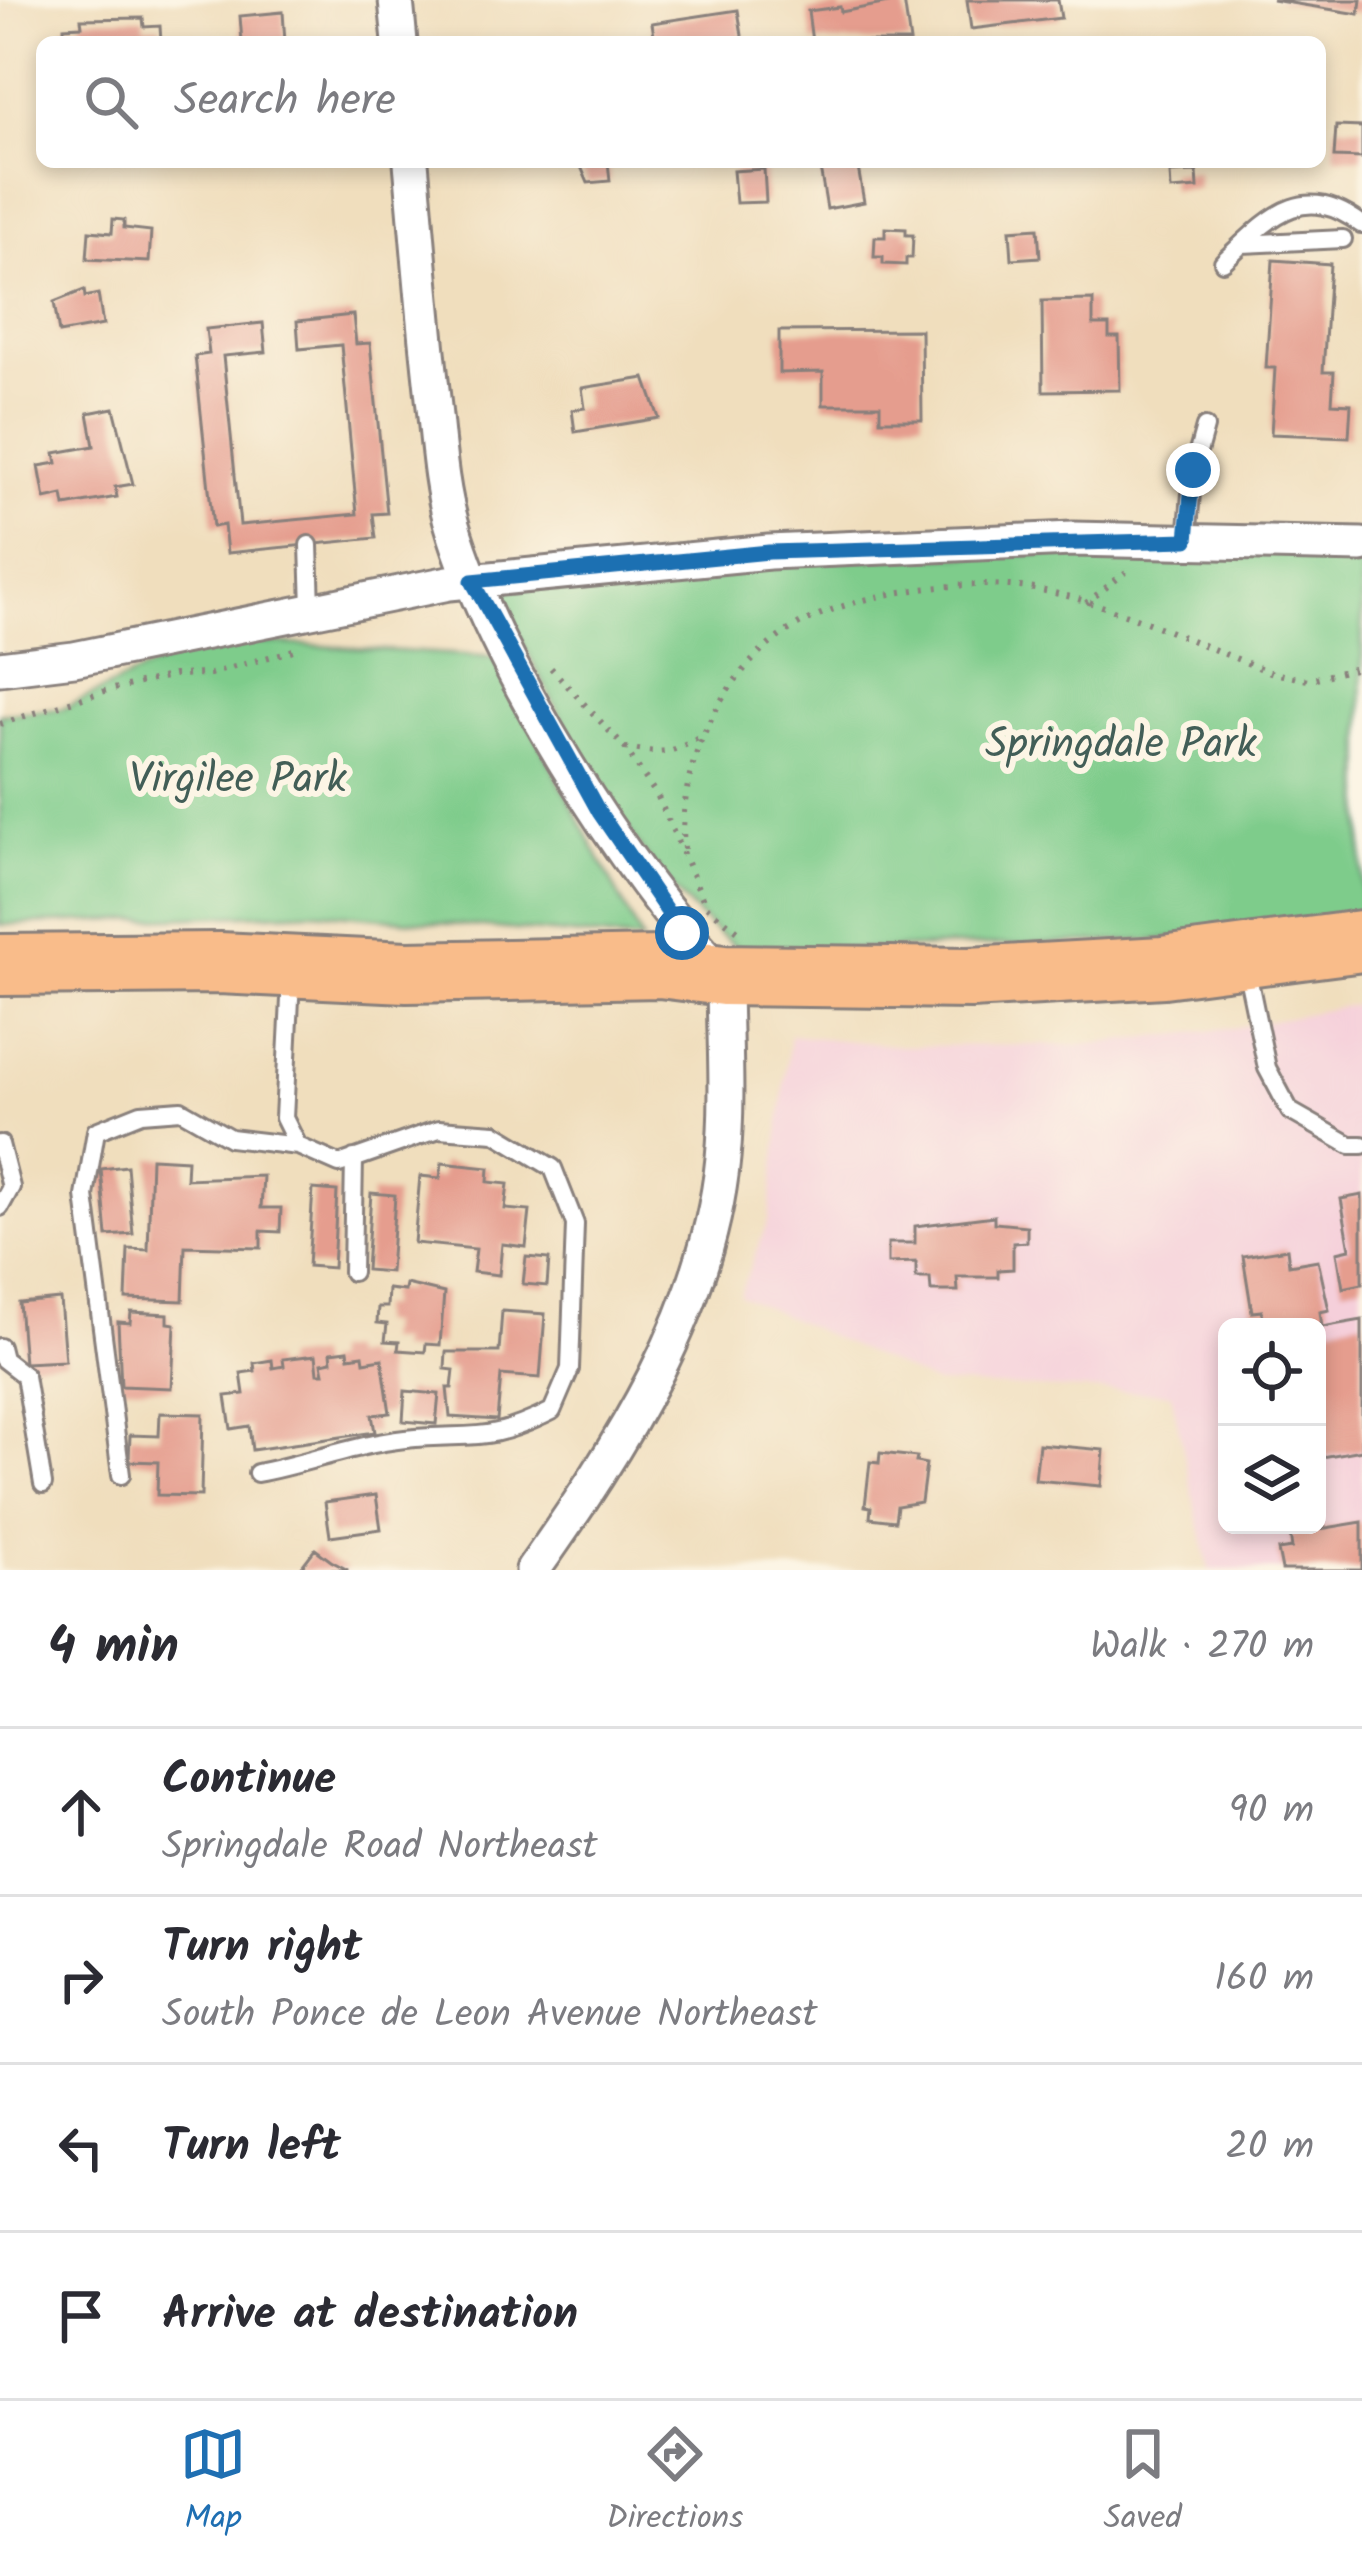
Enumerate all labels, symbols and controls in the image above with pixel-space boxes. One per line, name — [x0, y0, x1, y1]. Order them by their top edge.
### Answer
search box — [36, 36, 1326, 168]
text: Search here — [174, 66, 396, 138]
icon: search — [78, 69, 144, 135]
route end — [1166, 443, 1220, 497]
park label: Springdale Park — [985, 712, 1257, 779]
park label: Virgilee Park — [129, 747, 347, 814]
route start — [655, 906, 709, 960]
map controls — [1218, 1318, 1326, 1534]
button: locate — [1218, 1318, 1326, 1426]
button: layers — [1218, 1426, 1326, 1534]
text: 4 min — [48, 1608, 179, 1689]
text: Walk · 270 m — [1090, 1617, 1314, 1679]
text: Continue — [162, 1745, 336, 1817]
icon: ahead — [48, 1779, 114, 1845]
text: 90 m — [1229, 1781, 1314, 1843]
text: Springdale Road Northeast — [162, 1817, 598, 1879]
text: Turn right — [162, 1913, 362, 1985]
icon: right — [48, 1947, 114, 2013]
text: 160 m — [1214, 1949, 1314, 2011]
text: South Ponce de Leon Avenue Northeast — [162, 1985, 818, 2047]
text: Turn left — [162, 2112, 341, 2184]
icon: left — [48, 2115, 114, 2181]
text: 20 m — [1225, 2117, 1314, 2179]
text: Arrive at destination — [162, 2280, 578, 2352]
icon: arrive — [48, 2283, 114, 2349]
tab: Map — [180, 2421, 246, 2546]
tab: Directions — [606, 2421, 743, 2546]
tab: Saved — [1104, 2421, 1182, 2546]

